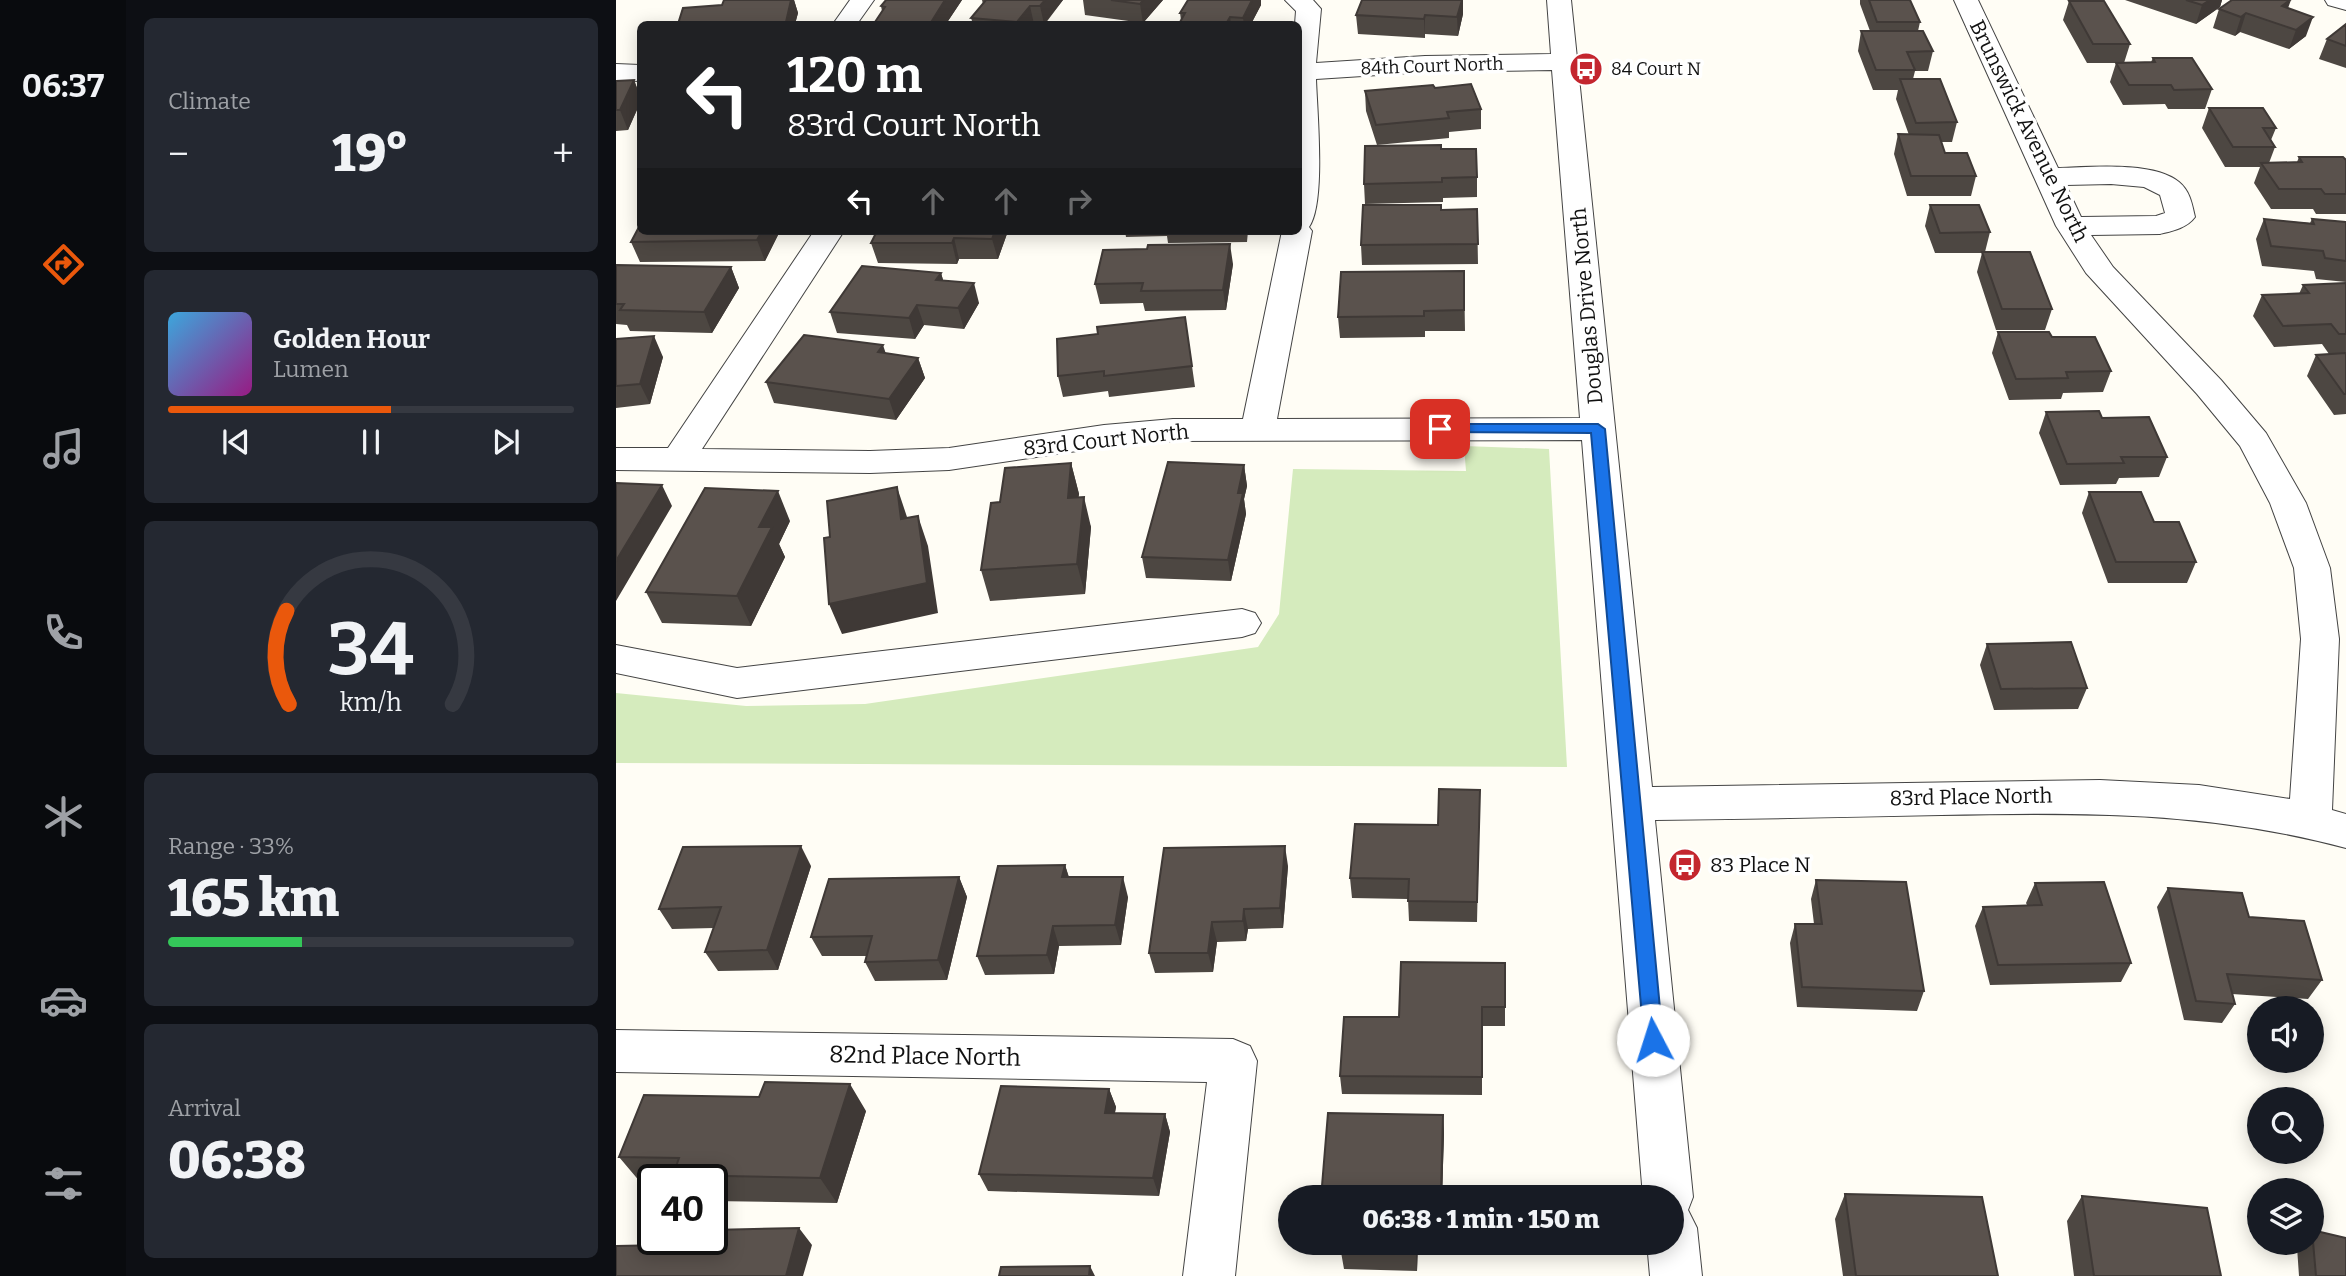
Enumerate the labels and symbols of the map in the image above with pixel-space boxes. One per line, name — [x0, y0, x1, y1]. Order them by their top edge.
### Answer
street label: Brunswick Avenue North — [1964, 16, 2094, 246]
bus stop icon: 84 Court N — [1567, 50, 1605, 88]
street label: 84th Court North — [1360, 53, 1504, 79]
place label: 84 Court N — [1611, 58, 1701, 80]
street label: Douglas Drive North — [1565, 207, 1609, 405]
pin — [1410, 399, 1470, 459]
street label: 83rd Court North — [1022, 418, 1190, 462]
street label: 83rd Place North — [1889, 783, 2053, 811]
bus stop icon: 83 Place N — [1666, 846, 1704, 884]
place label: 83 Place N — [1710, 852, 1811, 878]
position arrow — [1616, 1003, 1690, 1077]
street label: 82nd Place North — [829, 1040, 1021, 1072]
speed limit sign: 40 — [637, 1164, 728, 1255]

